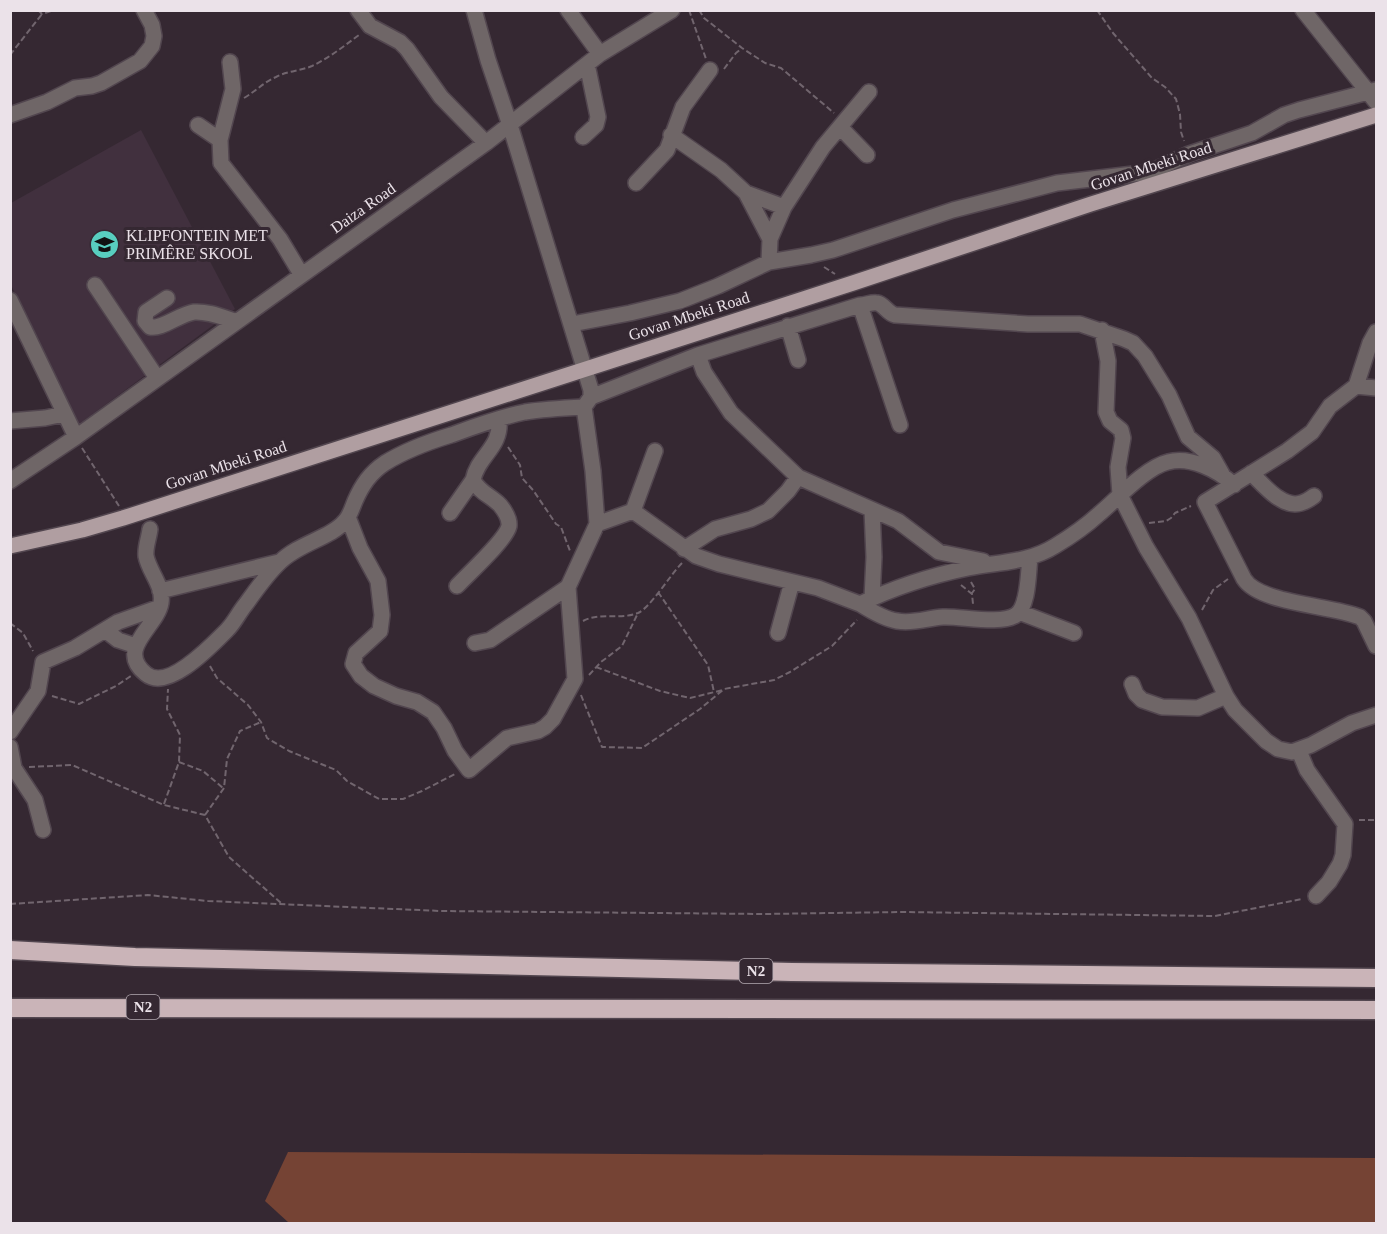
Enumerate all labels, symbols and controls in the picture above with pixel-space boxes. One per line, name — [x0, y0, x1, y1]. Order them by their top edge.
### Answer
street label: Govan Mbeki Road — [1088, 138, 1214, 194]
street label: Daiza Road — [327, 180, 399, 236]
place label: KLIPFONTEIN MET PRIMÊRE SKOOL — [126, 227, 268, 262]
school or university icon: KLIPFONTEIN MET PRIMÊRE SKOOL — [89, 228, 121, 260]
street label: Govan Mbeki Road — [626, 288, 752, 344]
street label: Govan Mbeki Road — [163, 437, 289, 493]
road number: N2 — [740, 959, 772, 983]
road number: N2 — [126, 995, 160, 1019]

